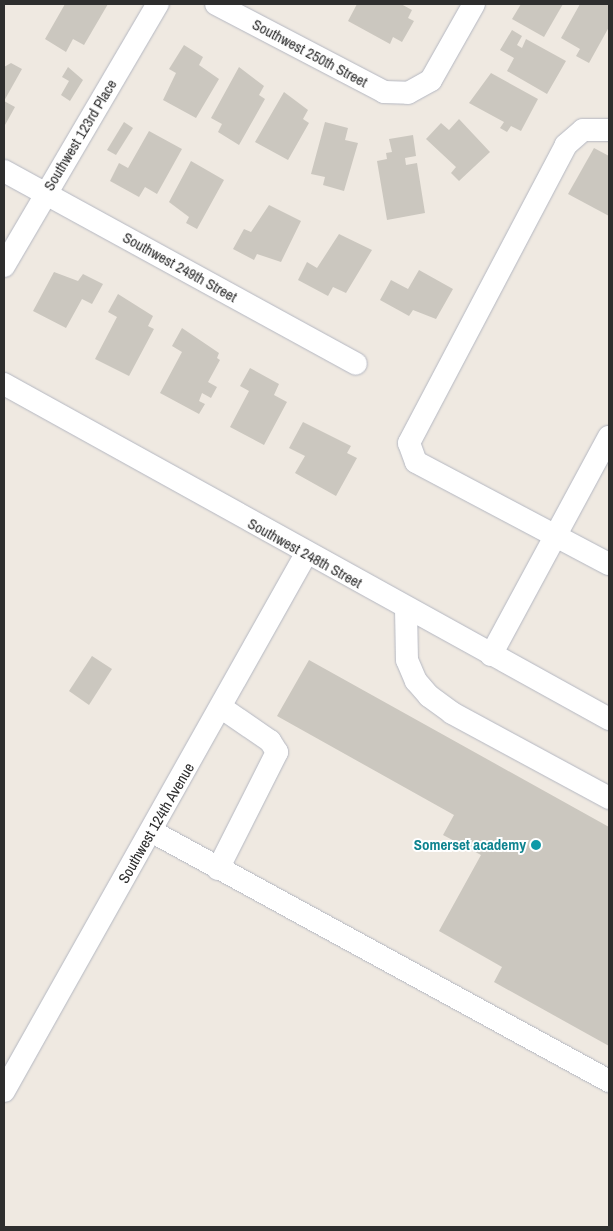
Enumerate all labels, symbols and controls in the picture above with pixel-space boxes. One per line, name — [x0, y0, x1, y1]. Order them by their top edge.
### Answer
street label: Southwest 250th Street — [249, 15, 371, 91]
street label: Southwest 123rd Place — [40, 76, 120, 194]
street label: Southwest 249th Street — [120, 228, 240, 306]
street label: Southwest 248th Street — [245, 514, 365, 592]
street label: Southwest 124th Avenue — [114, 759, 198, 887]
place label: Somerset academy — [414, 836, 526, 854]
marker: Somerset academy — [530, 839, 542, 851]

